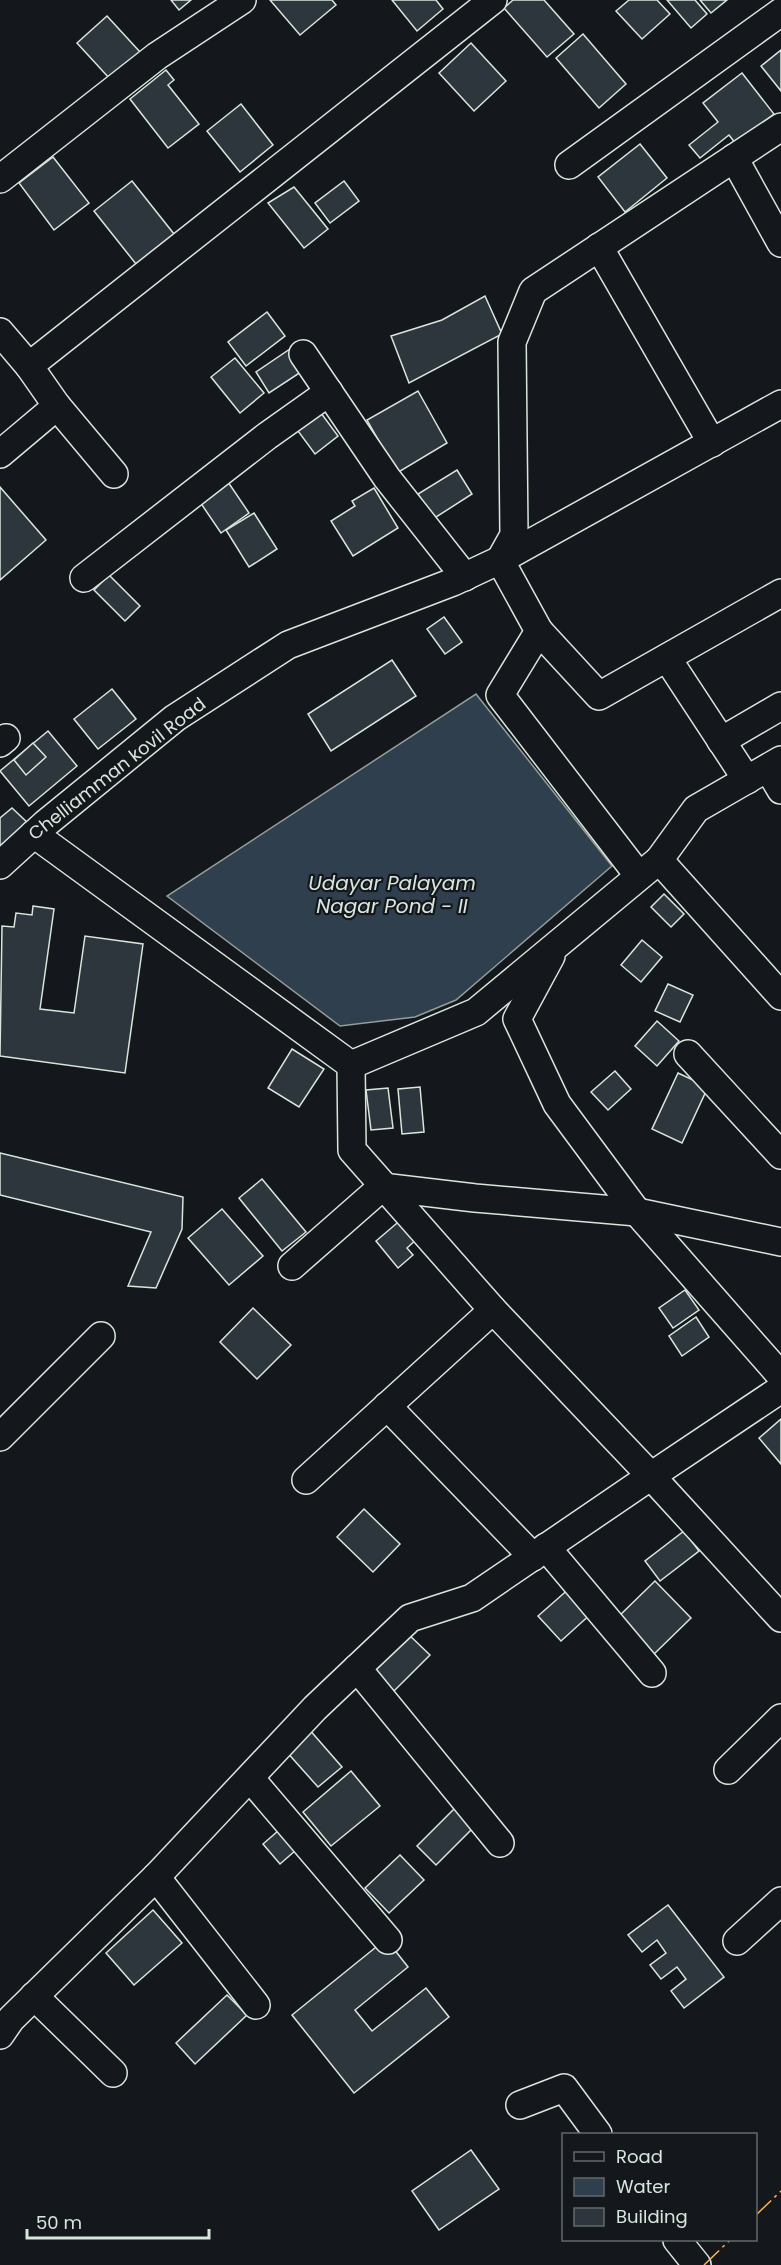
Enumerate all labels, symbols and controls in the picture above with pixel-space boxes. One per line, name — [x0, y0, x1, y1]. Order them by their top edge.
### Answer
street label: Chelliamman kovil Road — [23, 691, 211, 846]
water label: Udayar Palayam Nagar Pond - II — [308, 869, 476, 920]
legend — [562, 2133, 757, 2241]
text: Road — [616, 2144, 663, 2169]
text: Water — [616, 2174, 670, 2199]
scale bar — [27, 2202, 208, 2240]
text: Building — [616, 2204, 688, 2229]
text: 50 m — [36, 2210, 82, 2235]

